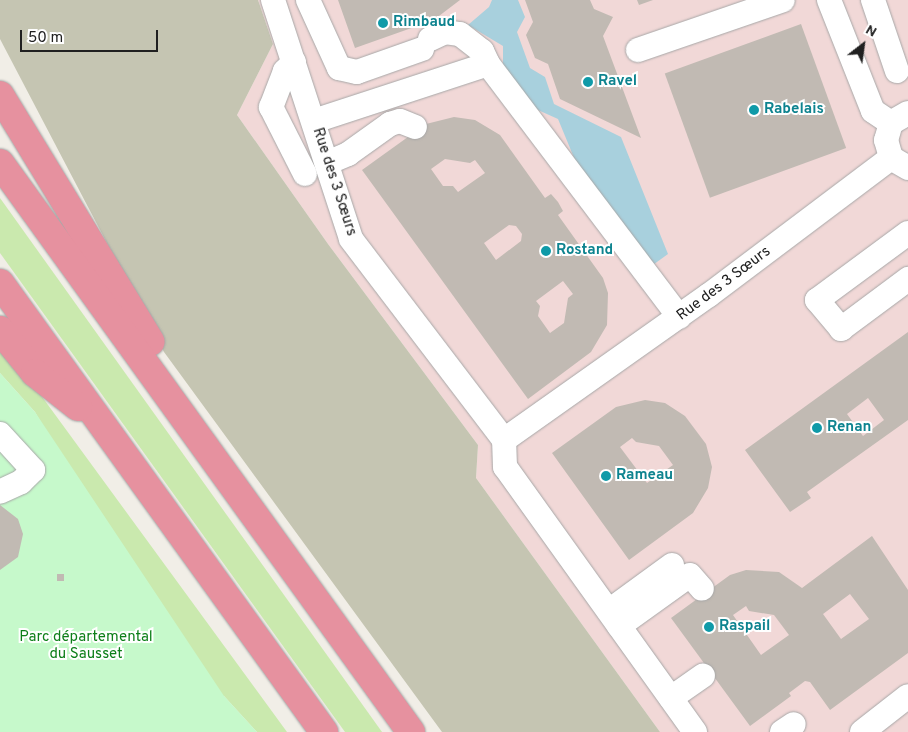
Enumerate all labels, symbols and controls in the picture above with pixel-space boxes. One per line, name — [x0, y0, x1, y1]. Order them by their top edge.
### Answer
place label: Rimbaud — [393, 14, 455, 32]
marker: Rimbaud — [377, 17, 389, 29]
scale bar — [22, 20, 160, 52]
north arrow — [838, 20, 888, 70]
text: N — [862, 22, 879, 41]
text: 50 m — [28, 29, 63, 48]
place label: Ravel — [598, 73, 637, 91]
marker: Ravel — [582, 76, 594, 88]
place label: Rabelais — [764, 101, 824, 119]
marker: Rabelais — [748, 104, 760, 116]
street label: Rue des 3 Sœurs — [308, 126, 360, 238]
place label: Rostand — [556, 242, 613, 260]
street label: Rue des 3 Sœurs — [674, 243, 774, 325]
marker: Rostand — [540, 245, 552, 257]
place label: Renan — [827, 419, 872, 437]
marker: Renan — [811, 422, 823, 434]
place label: Rameau — [616, 467, 673, 485]
marker: Rameau — [600, 470, 612, 482]
place label: Raspail — [719, 618, 770, 636]
marker: Raspail — [703, 621, 715, 633]
park label: Parc départemental du Sausset — [19, 628, 153, 663]

